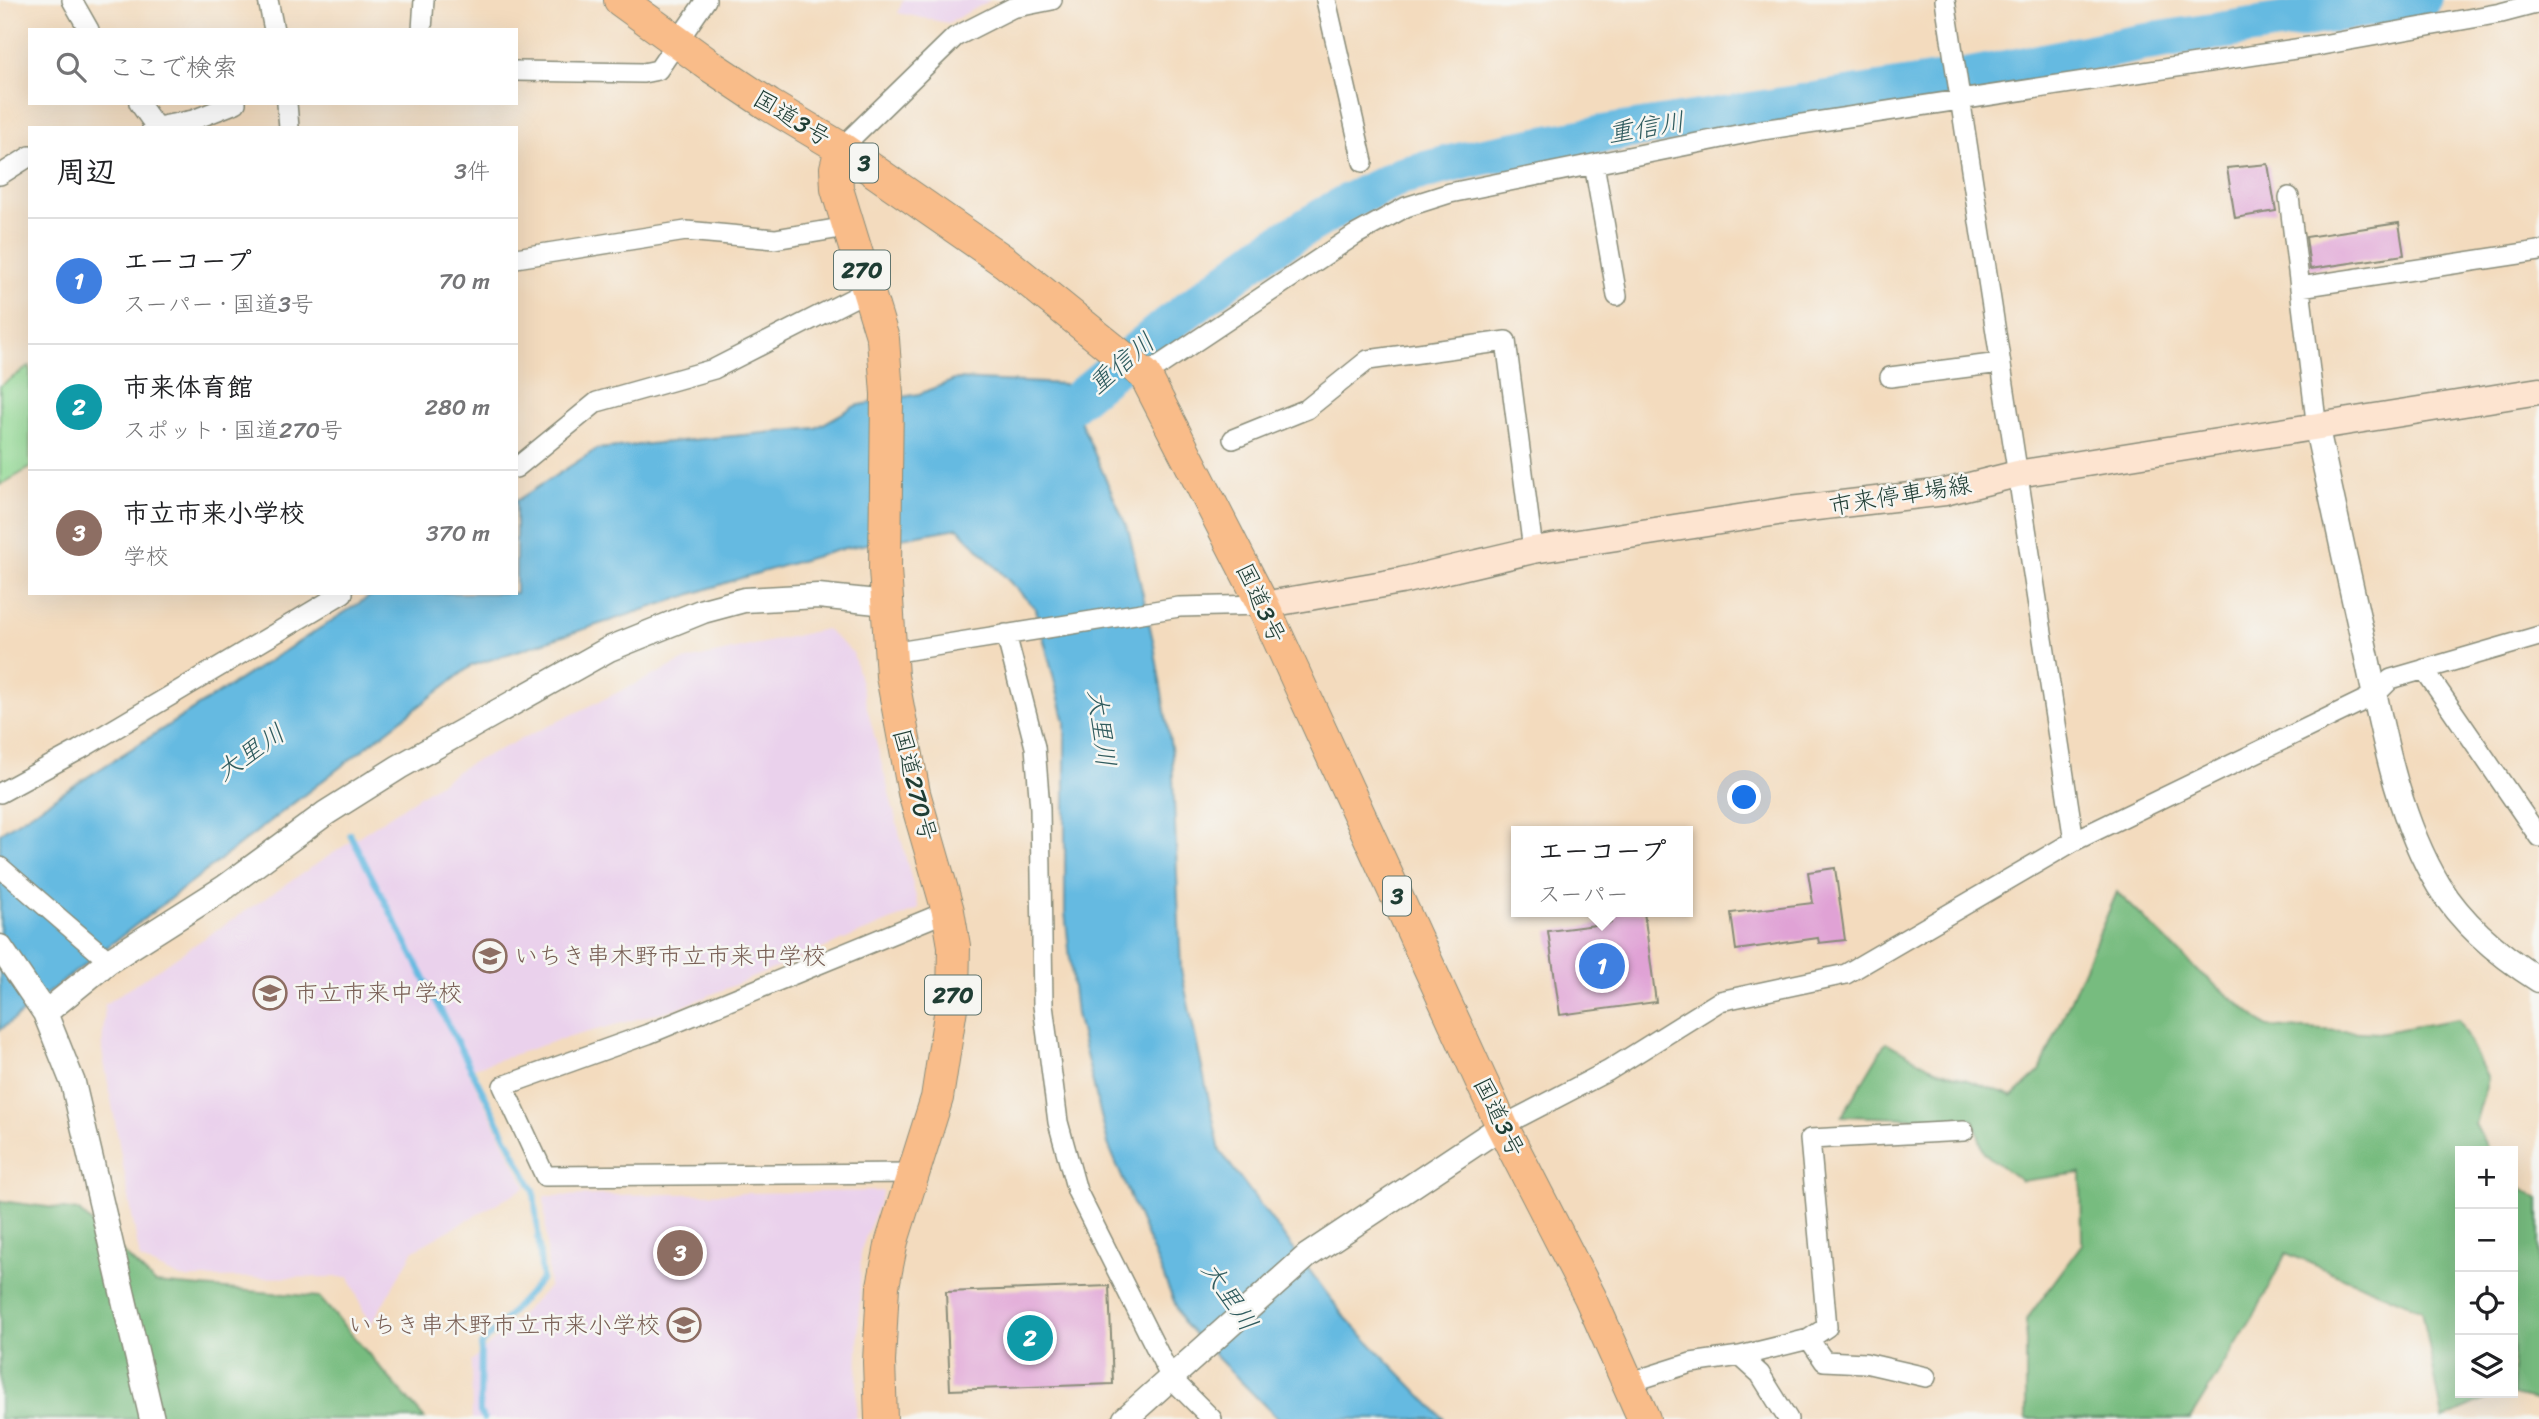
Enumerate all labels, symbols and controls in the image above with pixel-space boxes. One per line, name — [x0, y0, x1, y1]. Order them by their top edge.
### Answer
search box — [28, 28, 518, 105]
text: ここで検索 — [108, 44, 238, 90]
icon: search — [52, 48, 90, 86]
street label: 国道3号 — [745, 78, 839, 158]
water label: 重信川 — [1604, 98, 1688, 156]
road number: 3 — [850, 144, 878, 182]
text: 周辺 — [56, 145, 116, 199]
text: 3件 — [454, 151, 490, 192]
text: エーコープ — [123, 238, 251, 284]
road number: 270 — [834, 250, 890, 290]
text: 1 — [74, 261, 84, 302]
text: 70 m — [439, 261, 490, 302]
text: スーパー · 国道3号 — [123, 284, 314, 325]
water label: 重信川 — [1076, 320, 1166, 406]
text: 市来体育館 — [123, 364, 253, 410]
text: 2 — [72, 387, 86, 428]
text: 280 m — [425, 387, 490, 428]
text: スポット · 国道270号 — [123, 410, 343, 451]
street label: 市来停車場線 — [1826, 463, 1974, 527]
text: 市立市来小学校 — [123, 490, 305, 536]
text: 3 — [73, 513, 85, 554]
text: 370 m — [426, 513, 490, 554]
text: 学校 — [123, 536, 169, 577]
street label: 国道3号 — [1224, 556, 1298, 650]
water label: 大里川 — [1074, 686, 1130, 770]
water label: 大里川 — [205, 711, 295, 793]
street label: 国道270号 — [881, 724, 949, 846]
your location — [1727, 780, 1761, 814]
popup — [1511, 826, 1693, 917]
text: エーコープ — [1538, 828, 1666, 874]
text: スーパー — [1538, 874, 1629, 915]
road number: 3 — [1383, 876, 1411, 916]
place label: いちき串木野市立市来中学校 — [514, 935, 826, 977]
school or university icon: いちき串木野市立市来中学校 — [471, 937, 509, 975]
pin: 1 — [1579, 940, 1625, 992]
place label: 市立市来中学校 — [294, 972, 462, 1014]
school or university icon: 市立市来中学校 — [251, 974, 289, 1012]
road number: 270 — [925, 976, 981, 1014]
street label: 国道3号 — [1461, 1070, 1537, 1164]
map controls — [2455, 1146, 2518, 1398]
button: + — [2455, 1146, 2518, 1209]
button: − — [2455, 1209, 2518, 1272]
pin: 3 — [657, 1227, 703, 1279]
water label: 大里川 — [1189, 1251, 1271, 1341]
button: locate — [2455, 1272, 2518, 1335]
place label: いちき串木野市立市来小学校 — [348, 1304, 660, 1346]
school or university icon: いちき串木野市立市来小学校 — [665, 1306, 703, 1344]
pin: 2 — [1007, 1312, 1053, 1364]
button: layers — [2455, 1335, 2518, 1398]

